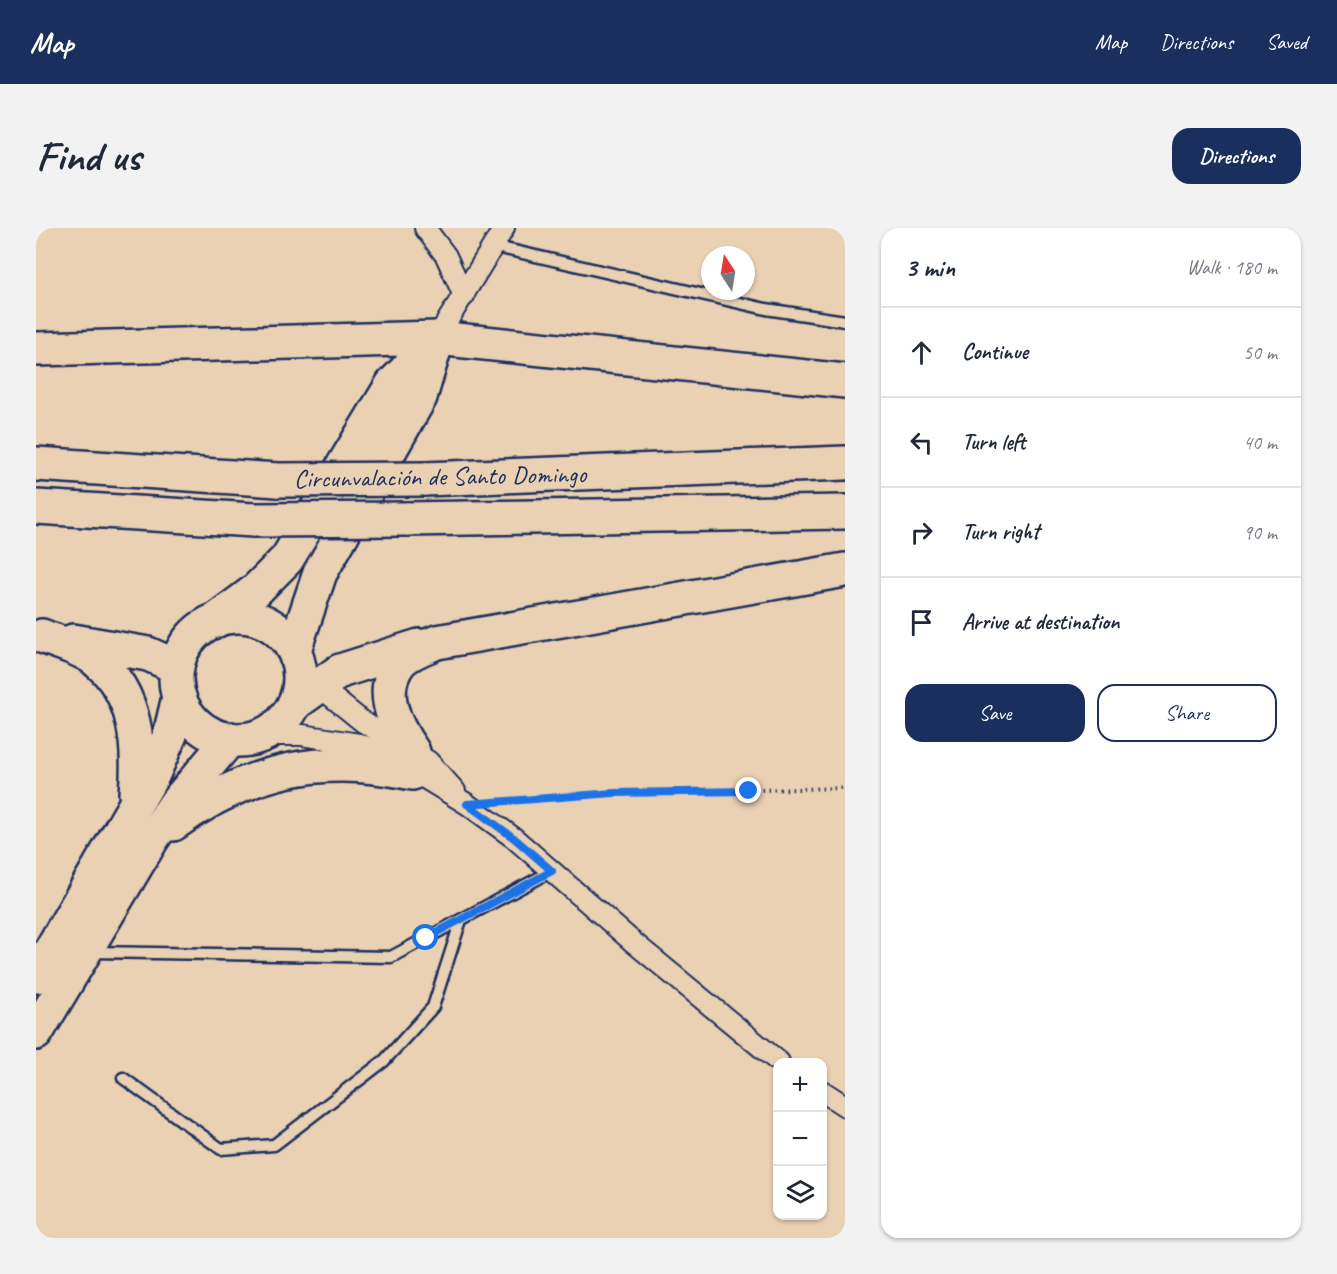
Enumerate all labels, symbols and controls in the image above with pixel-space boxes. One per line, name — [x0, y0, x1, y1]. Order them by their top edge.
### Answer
text: Map — [30, 25, 73, 60]
text: Map — [1095, 29, 1127, 55]
text: Directions — [1160, 29, 1233, 55]
text: Saved — [1266, 29, 1307, 55]
button: Directions — [1172, 128, 1301, 184]
text: Find us — [36, 130, 141, 183]
north arrow — [701, 246, 755, 300]
text: 3 min — [905, 251, 955, 284]
text: Walk · 180 m — [1187, 255, 1277, 280]
icon: ahead — [905, 336, 938, 369]
text: Continue — [962, 338, 1028, 366]
text: 50 m — [1243, 340, 1277, 365]
icon: left — [905, 426, 938, 459]
text: Turn left — [962, 428, 1026, 456]
text: 40 m — [1243, 430, 1277, 455]
street label: Circunvalación de Santo Domingo — [293, 457, 588, 496]
icon: right — [905, 516, 938, 549]
text: Turn right — [962, 518, 1039, 546]
text: 90 m — [1243, 520, 1277, 545]
icon: arrive — [905, 606, 938, 639]
text: Arrive at destination — [962, 608, 1119, 636]
button: Save — [905, 684, 1085, 742]
button: Share — [1097, 684, 1277, 742]
route end — [735, 777, 761, 803]
route start — [412, 924, 438, 950]
map controls — [773, 1058, 827, 1220]
button: + — [773, 1058, 827, 1112]
button: − — [773, 1112, 827, 1166]
button: layers — [773, 1166, 827, 1220]

